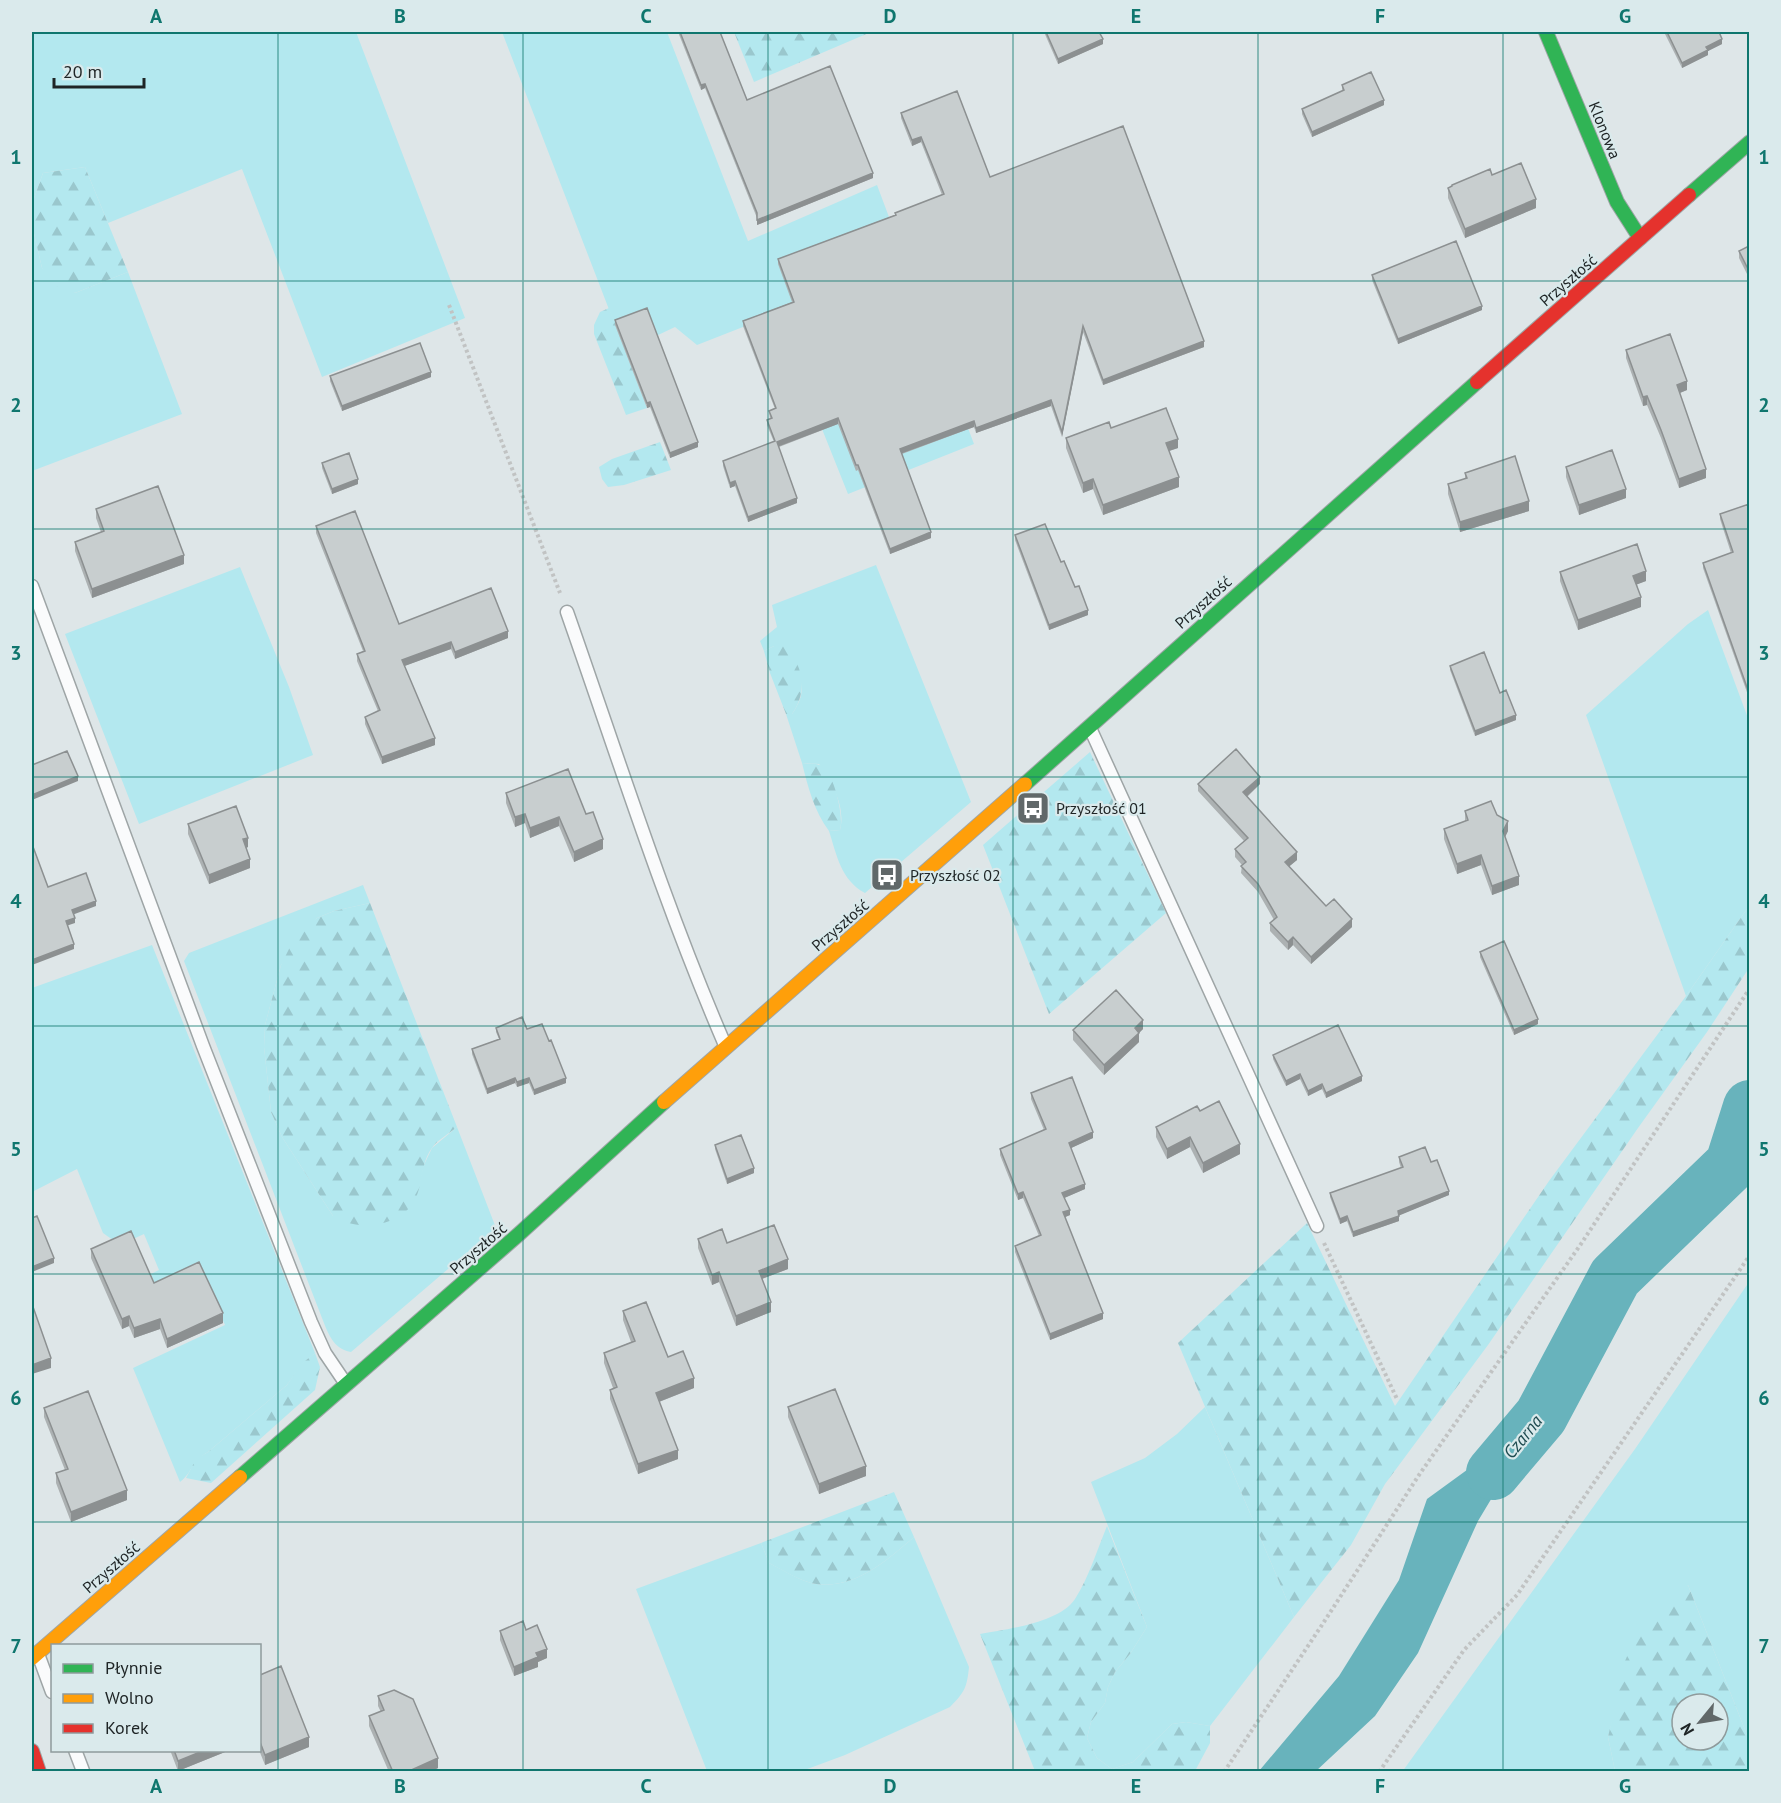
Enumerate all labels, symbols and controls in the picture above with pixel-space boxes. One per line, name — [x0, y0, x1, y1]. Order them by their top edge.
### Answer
text: A — [150, 3, 163, 29]
text: B — [394, 3, 406, 29]
text: C — [640, 3, 652, 29]
text: D — [884, 3, 897, 29]
text: E — [1131, 3, 1141, 29]
text: F — [1375, 3, 1385, 29]
text: G — [1619, 3, 1631, 29]
scale bar — [54, 51, 144, 89]
text: 20 m — [63, 60, 102, 83]
street label: Klonowa — [1585, 99, 1625, 161]
text: 1 — [10, 144, 22, 170]
text: 1 — [1758, 144, 1770, 170]
street label: Przyszłość — [1535, 250, 1601, 310]
text: 2 — [10, 392, 22, 418]
text: 2 — [1758, 392, 1770, 418]
street label: Przyszłość — [1171, 571, 1235, 633]
text: 3 — [10, 640, 22, 666]
text: 3 — [1758, 640, 1770, 666]
bus stop icon: Przyszłość 01 — [1015, 790, 1051, 826]
place label: Przyszłość 01 — [1056, 798, 1147, 818]
bus stop icon: Przyszłość 02 — [869, 857, 905, 893]
place label: Przyszłość 02 — [910, 865, 1001, 885]
text: 4 — [10, 888, 22, 914]
text: 4 — [1758, 888, 1770, 914]
street label: Przyszłość — [807, 895, 873, 955]
text: 5 — [10, 1136, 22, 1162]
text: 5 — [1758, 1136, 1770, 1162]
street label: Przyszłość — [445, 1218, 511, 1278]
text: 6 — [10, 1385, 22, 1411]
text: 6 — [1758, 1385, 1770, 1411]
water label: Czarna — [1498, 1410, 1547, 1463]
street label: Przyszłość — [78, 1537, 144, 1597]
text: 7 — [10, 1633, 22, 1659]
text: 7 — [1758, 1633, 1770, 1659]
legend — [51, 1644, 261, 1752]
text: Płynnie — [105, 1656, 162, 1679]
text: Wolno — [105, 1686, 154, 1709]
north arrow — [1670, 1692, 1730, 1752]
text: Korek — [105, 1716, 149, 1739]
text: N — [1676, 1720, 1698, 1739]
text: A — [150, 1773, 163, 1799]
text: B — [394, 1773, 406, 1799]
text: C — [640, 1773, 652, 1799]
text: D — [884, 1773, 897, 1799]
text: E — [1131, 1773, 1141, 1799]
text: F — [1375, 1773, 1385, 1799]
text: G — [1619, 1773, 1631, 1799]

